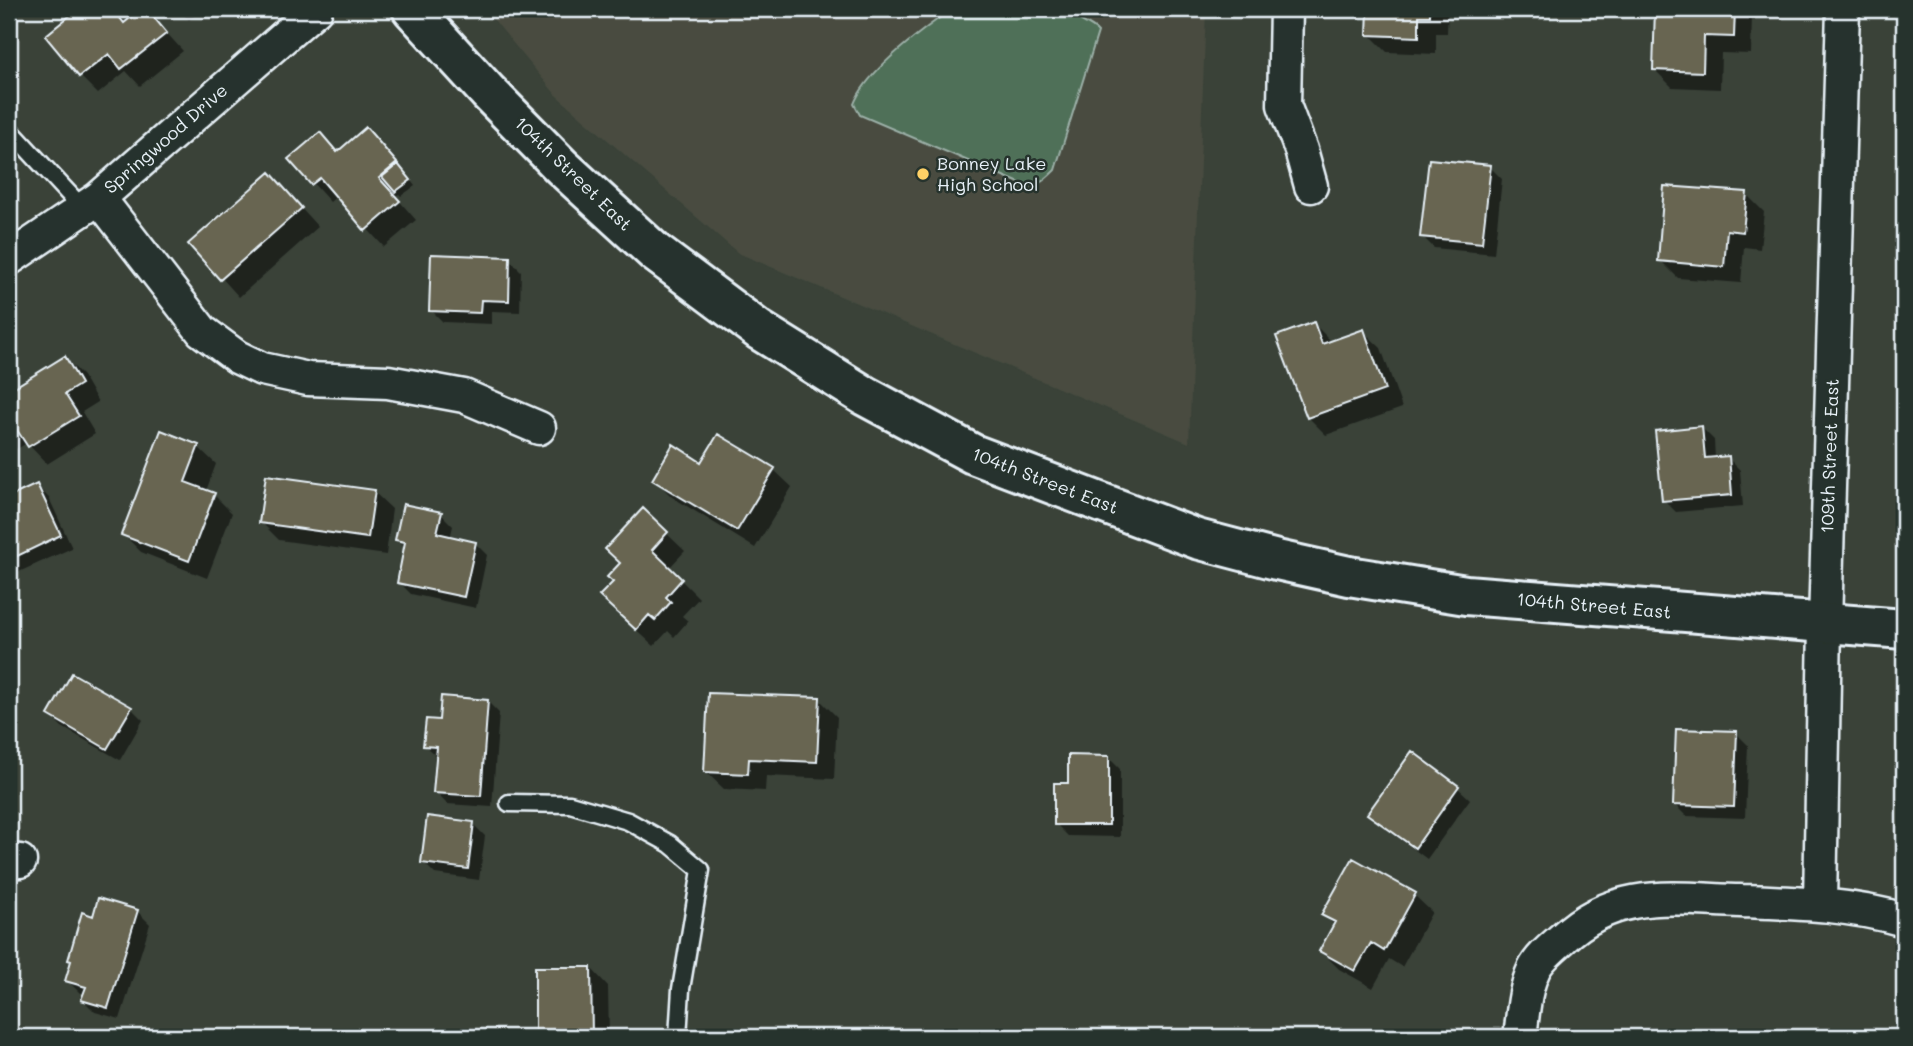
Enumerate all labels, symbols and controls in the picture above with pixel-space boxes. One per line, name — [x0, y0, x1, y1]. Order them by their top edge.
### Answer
street label: Springwood Drive — [99, 78, 232, 199]
street label: 104th Street East — [510, 111, 638, 236]
place label: Bonney Lake High School — [937, 151, 1046, 196]
marker: Bonney Lake High School — [915, 166, 931, 182]
street label: 109th Street East — [1814, 378, 1844, 534]
street label: 104th Street East — [969, 441, 1122, 519]
street label: 104th Street East — [1516, 586, 1672, 624]

